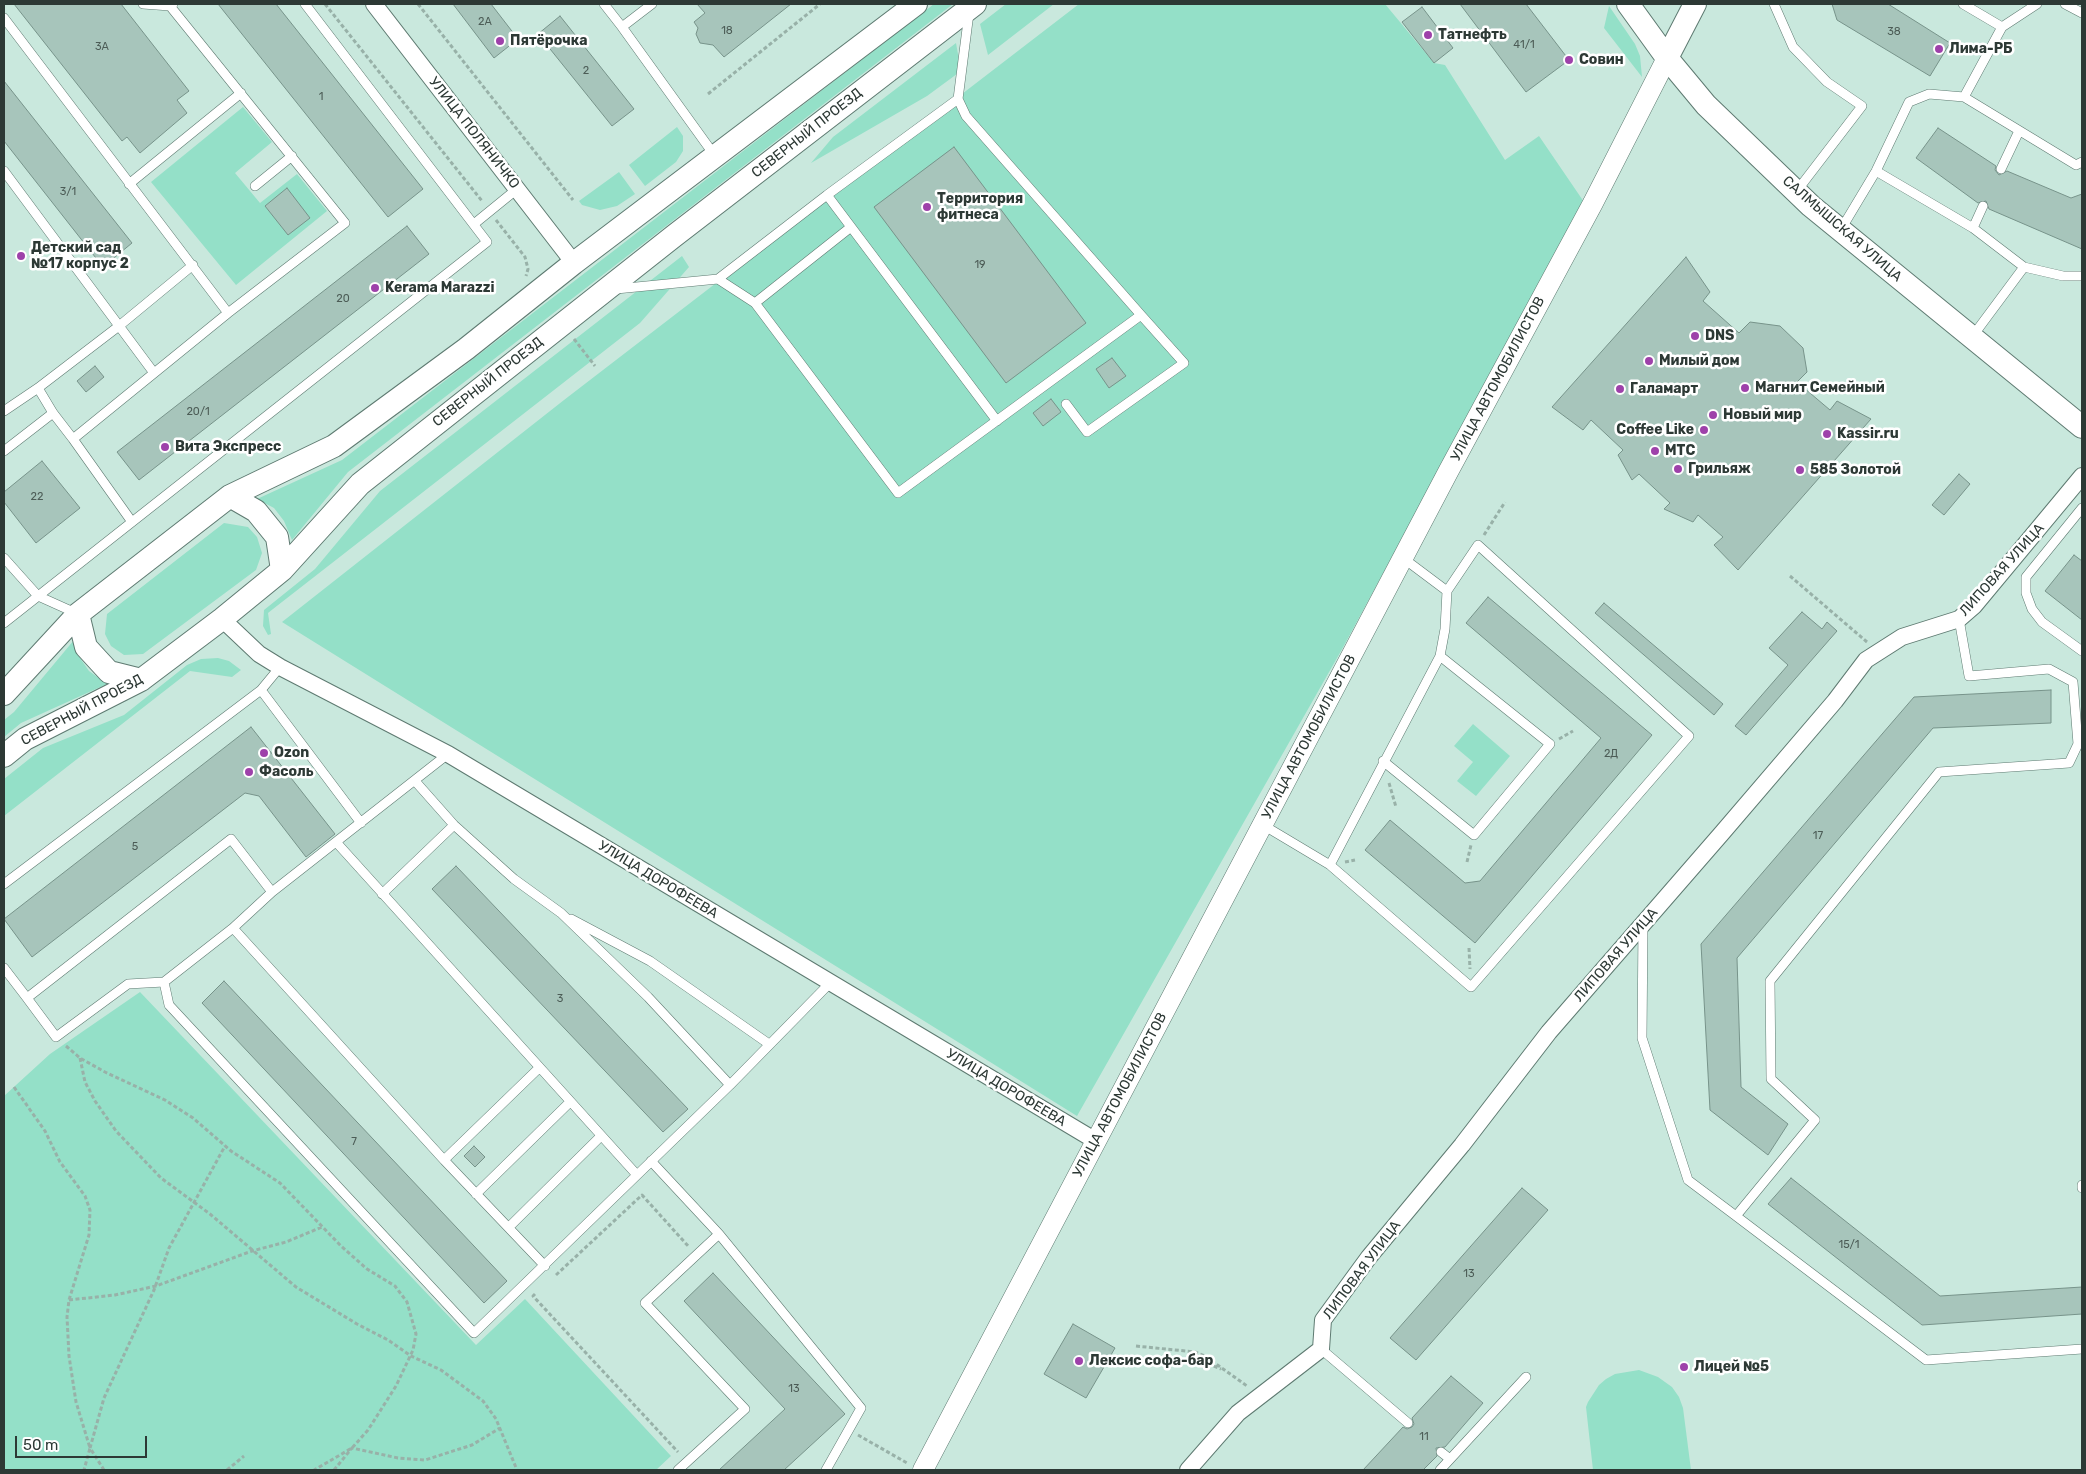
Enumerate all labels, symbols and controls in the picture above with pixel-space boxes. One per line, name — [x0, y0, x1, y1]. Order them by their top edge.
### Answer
house number: 2А — [478, 15, 492, 29]
house number: 18 — [721, 24, 733, 38]
house number: 38 — [1887, 25, 1901, 39]
place label: Татнефть — [1438, 27, 1507, 43]
marker: Татнефть — [1422, 29, 1434, 41]
place label: Пятёрочка — [510, 33, 587, 49]
marker: Пятёрочка — [494, 35, 506, 47]
house number: 41/1 — [1513, 38, 1535, 52]
house number: 3А — [95, 40, 109, 54]
place label: Лима-РБ — [1949, 41, 2012, 57]
marker: Лима-РБ — [1933, 43, 1945, 55]
place label: Совин — [1579, 52, 1624, 68]
marker: Совин — [1563, 54, 1575, 66]
house number: 2 — [583, 64, 589, 78]
street label: УЛИЦА ПОЛЯНИЧКО — [425, 74, 523, 192]
street label: СЕВЕРНЫЙ ПРОЕЗД — [748, 85, 866, 181]
house number: 1 — [319, 90, 323, 104]
street label: САЛМЫШСКАЯ УЛИЦА — [1779, 173, 1905, 285]
house number: 3/1 — [60, 185, 76, 199]
place label: Территория фитнеса — [937, 191, 1023, 223]
marker: Территория фитнеса — [921, 201, 933, 213]
place label: Детский сад №17 корпус 2 — [31, 240, 129, 272]
marker: Детский сад №17 корпус 2 — [15, 250, 27, 262]
house number: 19 — [974, 258, 986, 272]
place label: Kerama Marazzi — [385, 280, 495, 296]
marker: Kerama Marazzi — [369, 282, 381, 294]
house number: 20 — [336, 292, 350, 306]
street label: УЛИЦА АВТОМОБИЛИСТОВ — [1447, 294, 1549, 464]
place label: DNS — [1705, 328, 1734, 344]
marker: DNS — [1689, 330, 1701, 342]
street label: СЕВЕРНЫЙ ПРОЕЗД — [429, 334, 547, 430]
place label: Милый дом — [1659, 353, 1740, 369]
marker: Милый дом — [1643, 355, 1655, 367]
place label: Магнит Семейный — [1755, 380, 1885, 396]
place label: Галамарт — [1630, 381, 1698, 397]
marker: Магнит Семейный — [1739, 382, 1751, 394]
marker: Галамарт — [1614, 383, 1626, 395]
house number: 20/1 — [186, 405, 210, 419]
place label: Новый мир — [1723, 407, 1802, 423]
marker: Новый мир — [1707, 409, 1719, 421]
place label: Coffee Like — [1616, 422, 1694, 438]
marker: Coffee Like — [1698, 424, 1710, 436]
place label: Kassir.ru — [1837, 426, 1899, 442]
marker: Kassir.ru — [1821, 428, 1833, 440]
place label: Вита Экспресс — [175, 439, 281, 455]
marker: Вита Экспресс — [159, 441, 171, 453]
place label: МТС — [1665, 443, 1695, 459]
marker: МТС — [1649, 445, 1661, 457]
place label: Грильяж — [1688, 461, 1751, 477]
place label: 585 Золотой — [1810, 462, 1901, 478]
marker: Грильяж — [1672, 463, 1684, 475]
marker: 585 Золотой — [1794, 464, 1806, 476]
house number: 22 — [31, 490, 43, 504]
street label: ЛИПОВАЯ УЛИЦА — [1956, 520, 2048, 620]
street label: УЛИЦА АВТОМОБИЛИСТОВ — [1258, 652, 1360, 822]
street label: СЕВЕРНЫЙ ПРОЕЗД — [18, 671, 146, 749]
place label: Ozon — [274, 745, 309, 761]
marker: Ozon — [258, 747, 270, 759]
house number: 2Д — [1604, 747, 1618, 761]
place label: Фасоль — [259, 764, 314, 780]
marker: Фасоль — [243, 766, 255, 778]
house number: 17 — [1813, 829, 1823, 843]
street label: УЛИЦА ДОРОФЕЕВА — [595, 838, 721, 922]
house number: 5 — [132, 840, 138, 854]
street label: ЛИПОВАЯ УЛИЦА — [1571, 905, 1661, 1005]
house number: 3 — [557, 992, 563, 1006]
street label: УЛИЦА АВТОМОБИЛИСТОВ — [1069, 1010, 1171, 1180]
street label: УЛИЦА ДОРОФЕЕВА — [943, 1046, 1069, 1130]
house number: 7 — [351, 1135, 357, 1149]
street label: ЛИПОВАЯ УЛИЦА — [1320, 1217, 1404, 1323]
house number: 15/1 — [1838, 1238, 1860, 1252]
house number: 13 — [1463, 1267, 1475, 1281]
place label: Лексис софа-бар — [1089, 1353, 1213, 1369]
marker: Лексис софа-бар — [1073, 1355, 1085, 1367]
place label: Лицей №5 — [1694, 1359, 1769, 1375]
marker: Лицей №5 — [1678, 1361, 1690, 1373]
house number: 13 — [788, 1382, 800, 1396]
scale bar — [18, 1426, 150, 1458]
house number: 11 — [1419, 1430, 1429, 1444]
text: 50 m — [23, 1436, 58, 1454]

